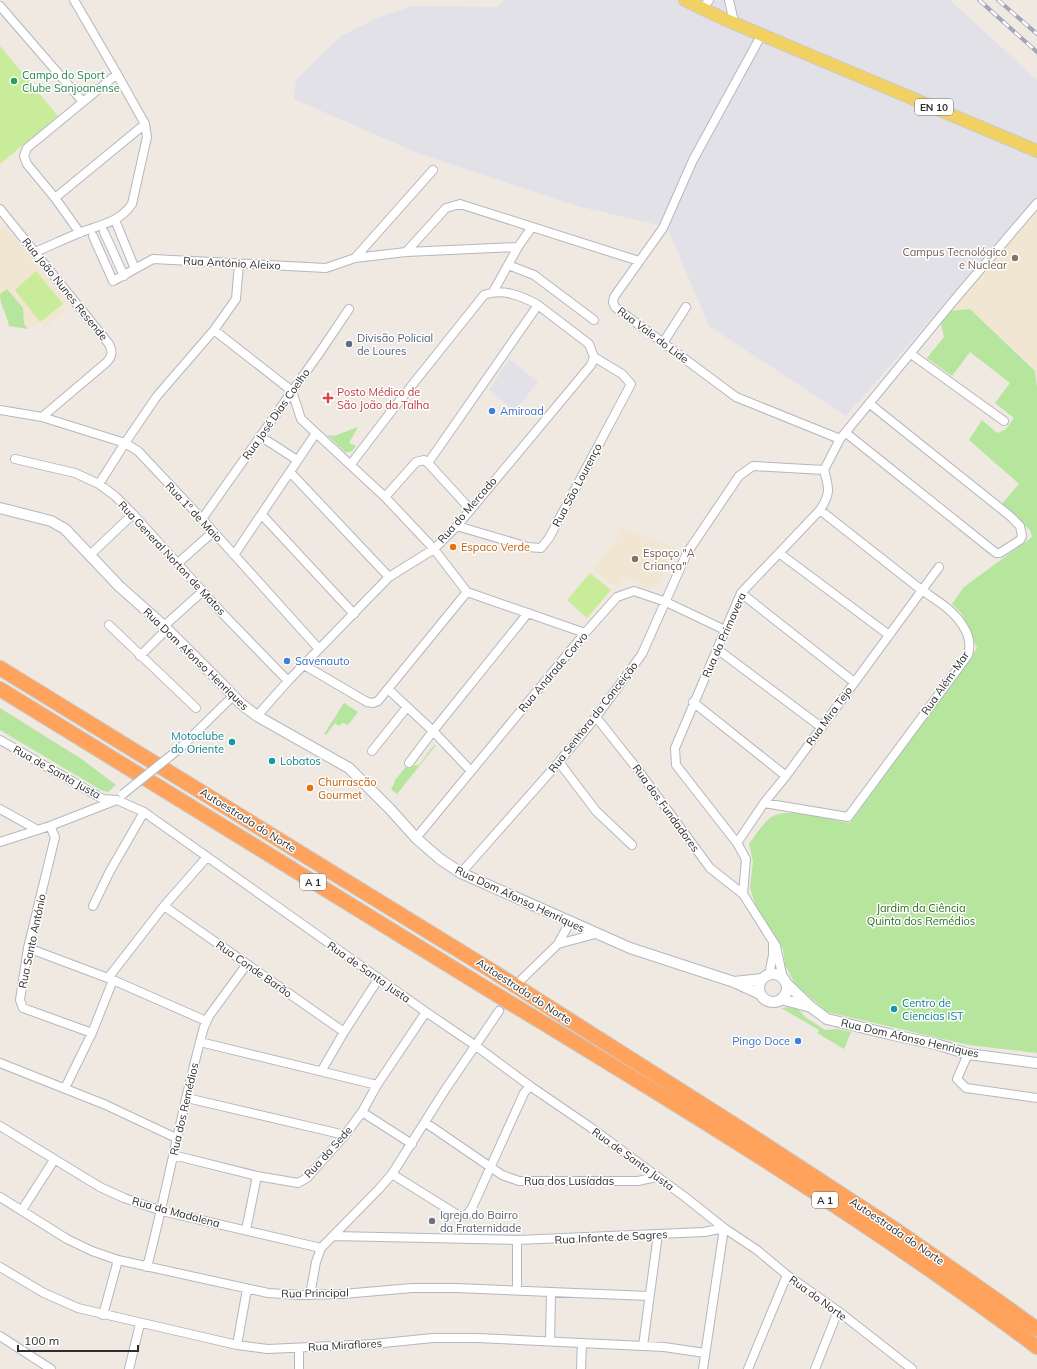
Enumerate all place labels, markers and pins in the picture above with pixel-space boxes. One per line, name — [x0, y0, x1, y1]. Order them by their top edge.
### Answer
place label: Campo do Sport Clube Sanjoanense — [22, 68, 120, 95]
marker: Campo do Sport Clube Sanjoanense — [9, 76, 19, 86]
place label: Campus Tecnológico e Nuclear — [902, 245, 1007, 272]
marker: Campus Tecnológico e Nuclear — [1010, 253, 1020, 263]
place label: Divisão Policial de Loures — [357, 331, 433, 358]
marker: Divisão Policial de Loures — [344, 339, 354, 349]
place label: Posto Médico de São João da Talha — [337, 385, 429, 412]
marker: Posto Médico de São João da Talha — [322, 392, 334, 404]
place label: Amiroad — [500, 404, 544, 418]
marker: Amiroad — [487, 406, 497, 416]
place label: Espaco Verde — [461, 540, 530, 554]
marker: Espaco Verde — [448, 542, 458, 552]
place label: Espaço "A Criança" — [643, 546, 695, 573]
marker: Espaço "A Criança" — [630, 554, 640, 564]
place label: Savenauto — [295, 654, 350, 668]
marker: Savenauto — [282, 656, 292, 666]
place label: Motoclube do Oriente — [171, 729, 224, 756]
marker: Motoclube do Oriente — [227, 737, 237, 747]
place label: Lobatos — [280, 754, 321, 768]
marker: Lobatos — [267, 756, 277, 766]
place label: Churrascão Gourmet — [318, 775, 377, 802]
marker: Churrascão Gourmet — [305, 783, 315, 793]
place label: Centro de Ciencias IST — [902, 996, 964, 1023]
marker: Centro de Ciencias IST — [889, 1004, 899, 1014]
place label: Pingo Doce — [732, 1034, 790, 1048]
marker: Pingo Doce — [793, 1036, 803, 1046]
place label: Igreja do Bairro da Fraternidade — [440, 1208, 521, 1235]
marker: Igreja do Bairro da Fraternidade — [427, 1216, 437, 1226]

